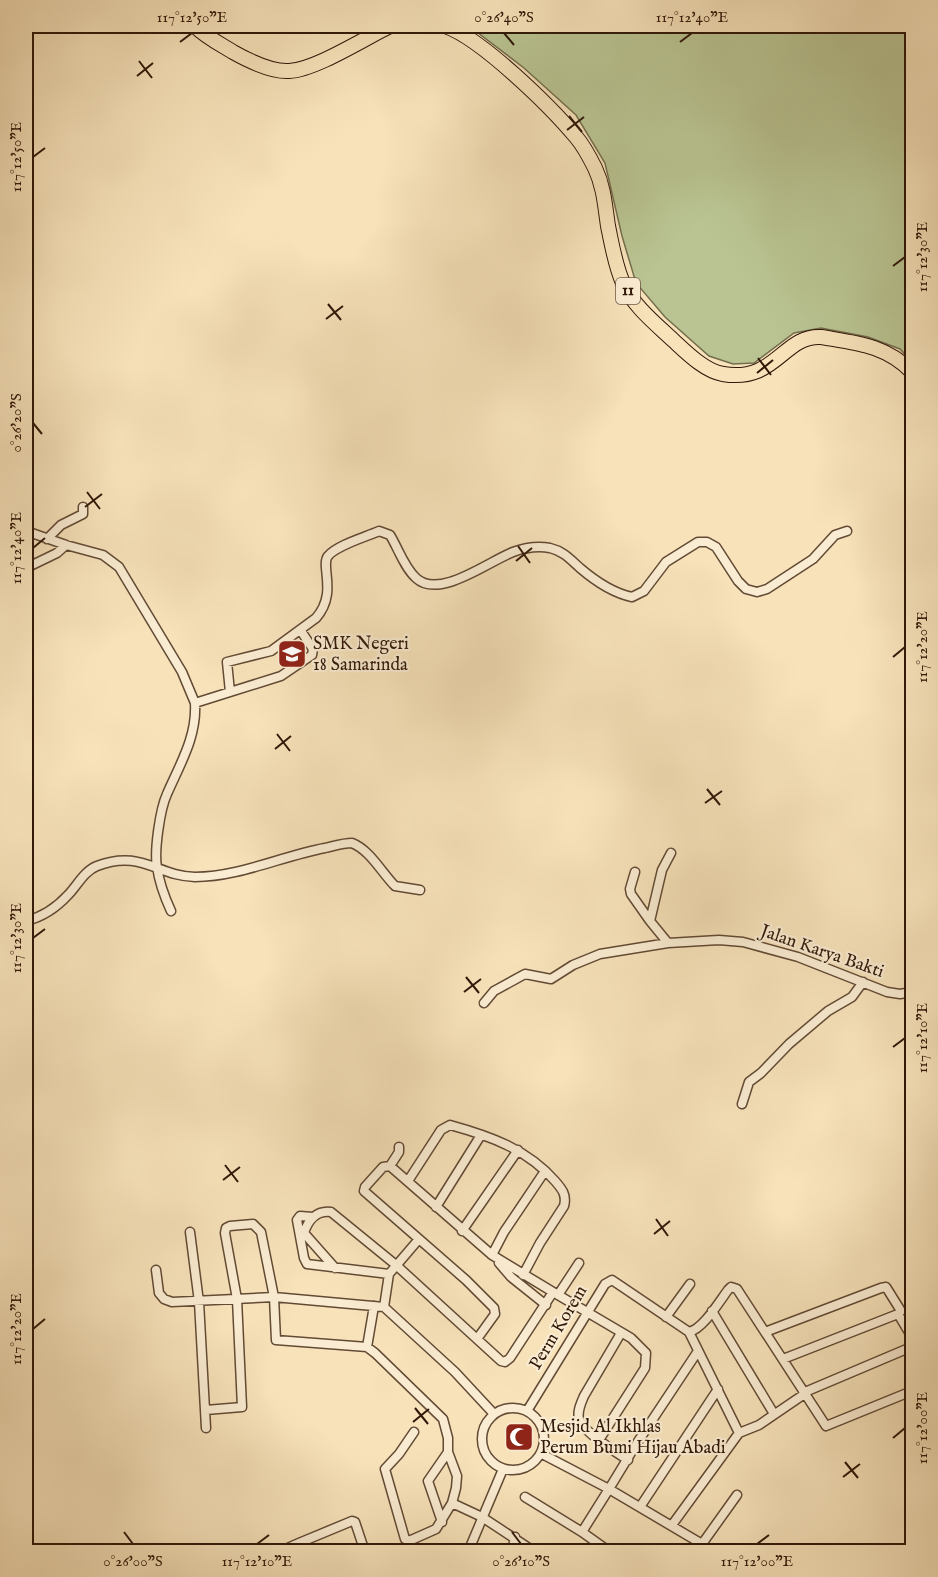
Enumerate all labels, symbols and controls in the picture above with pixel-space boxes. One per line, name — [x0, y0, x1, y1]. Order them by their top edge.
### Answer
text: 117°12'50"E — [157, 8, 227, 27]
text: 0°26'40"S — [474, 8, 534, 27]
text: 117°12'40"E — [656, 8, 728, 27]
text: 117°12'50"E — [7, 122, 26, 192]
text: 117°12'30"E — [913, 222, 932, 292]
road number: 11 — [616, 278, 640, 304]
text: 0°26'20"S — [7, 393, 26, 453]
text: 117°12'40"E — [7, 512, 26, 584]
text: 117°12'20"E — [913, 611, 932, 683]
place label: SMK Negeri 18 Samarinda — [313, 633, 409, 677]
school or university icon: SMK Negeri 18 Samarinda — [276, 638, 308, 670]
text: 117°12'30"E — [7, 903, 26, 973]
street label: Jalan Karya Bakti — [755, 919, 887, 984]
text: 117°12'10"E — [913, 1003, 932, 1073]
street label: Perm Korem — [525, 1282, 593, 1374]
text: 117°12'20"E — [7, 1293, 26, 1365]
text: 117°12'00"E — [913, 1392, 932, 1464]
place label: Mesjid Al Ikhlas Perum Bumi Hijau Abadi — [540, 1416, 726, 1460]
mosque icon: Mesjid Al Ikhlas Perum Bumi Hijau Abadi — [503, 1421, 535, 1453]
text: 0°26'00"S — [103, 1552, 163, 1571]
text: 117°12'10"E — [222, 1552, 292, 1571]
text: 0°26'10"S — [492, 1552, 550, 1571]
text: 117°12'00"E — [721, 1552, 793, 1571]

